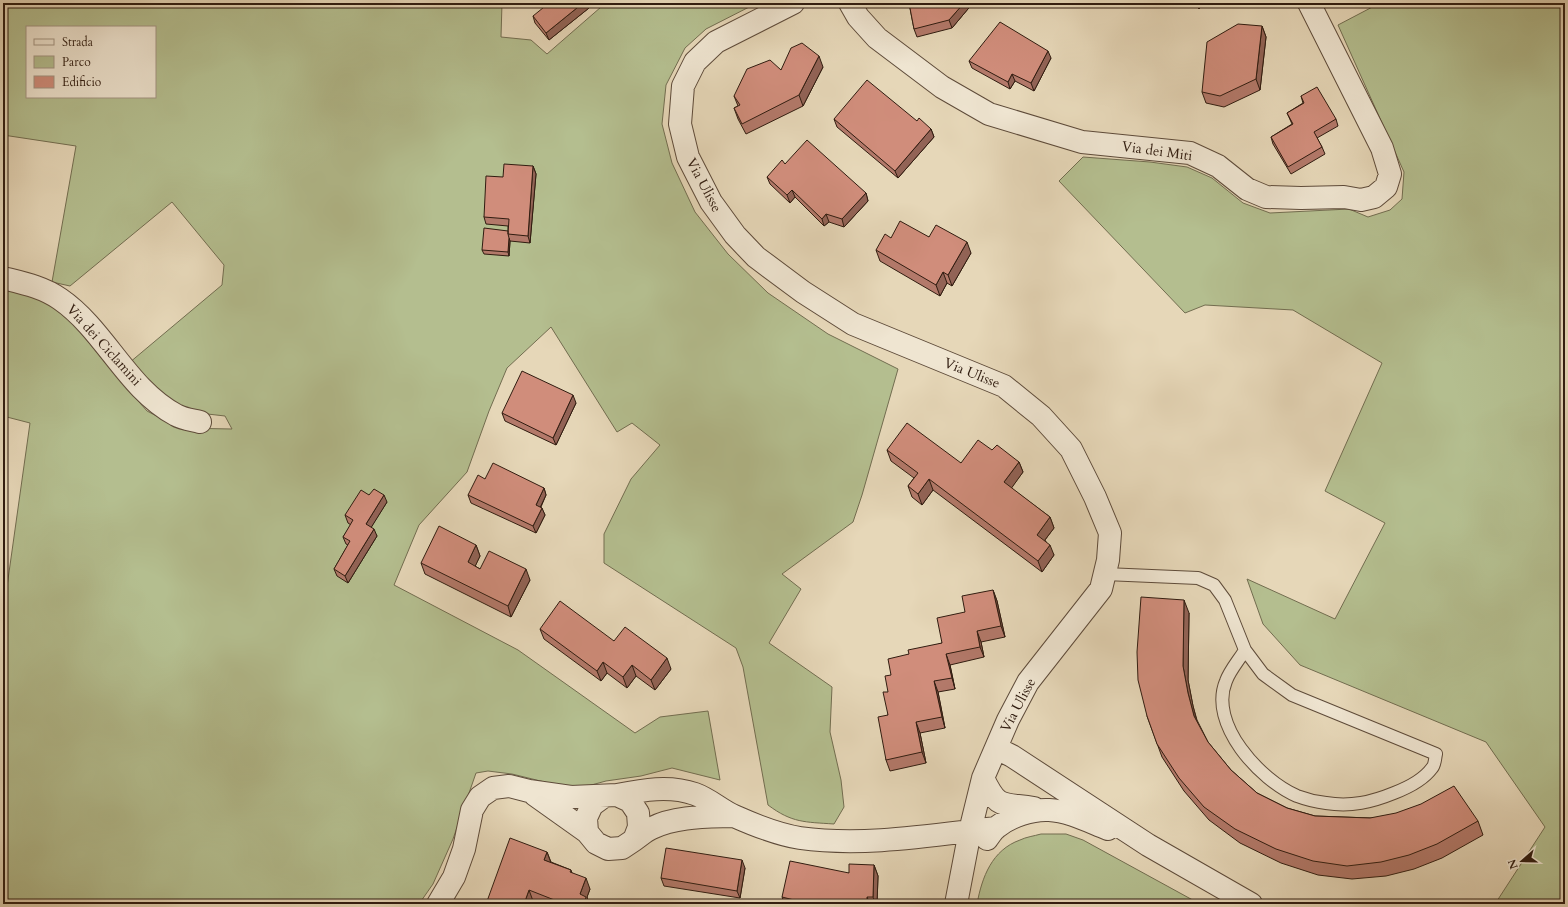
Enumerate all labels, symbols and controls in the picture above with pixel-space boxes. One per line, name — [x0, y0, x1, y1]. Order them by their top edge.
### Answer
legend — [26, 26, 156, 98]
text: Strada — [62, 34, 94, 50]
text: Parco — [62, 54, 91, 70]
text: Edificio — [62, 74, 102, 90]
street label: Via dei Miti — [1121, 137, 1194, 165]
street label: Via Ulisse — [682, 155, 726, 215]
street label: Via dei Ciclamini — [62, 300, 146, 390]
street label: Via Ulisse — [941, 353, 1003, 393]
street label: Via Ulisse — [996, 675, 1040, 735]
north arrow — [1502, 841, 1542, 881]
text: N — [1504, 857, 1522, 871]

